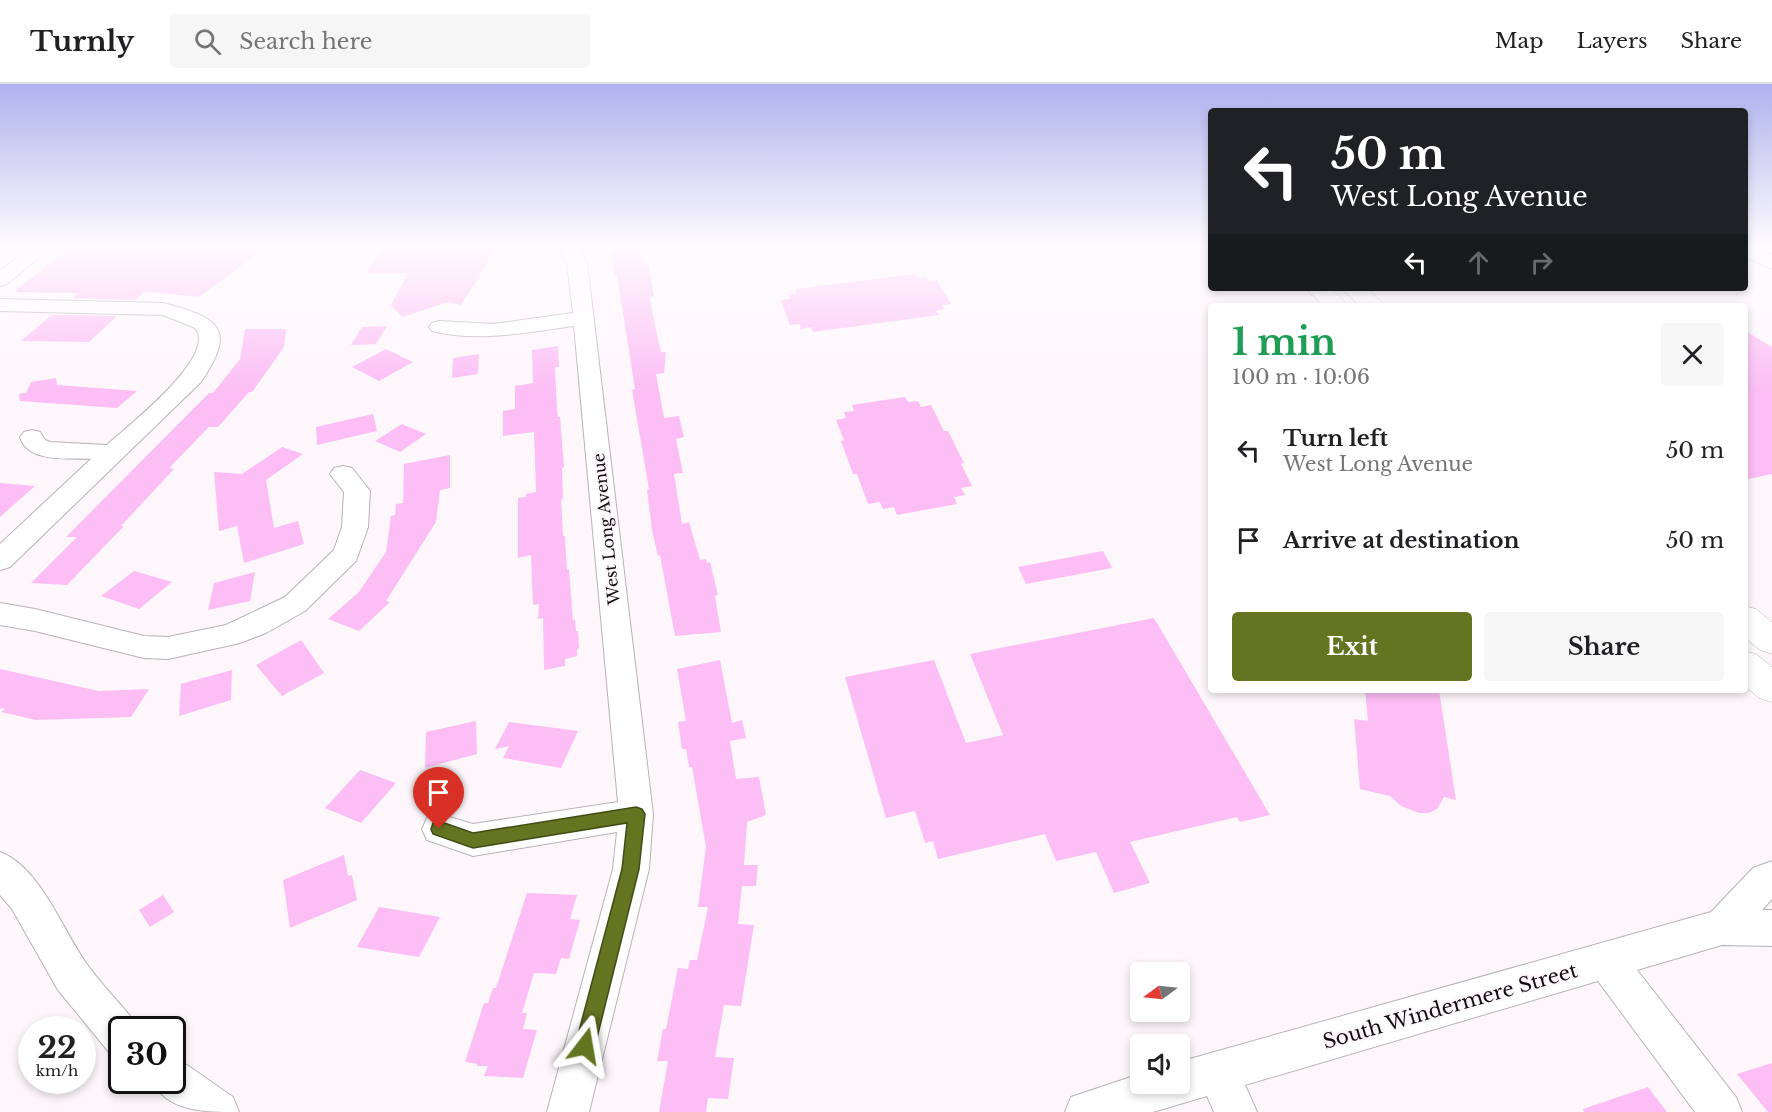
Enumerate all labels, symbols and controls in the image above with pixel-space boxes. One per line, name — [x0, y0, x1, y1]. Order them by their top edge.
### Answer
search box — [170, 14, 590, 68]
text: Turnly — [30, 24, 134, 59]
icon: search — [191, 25, 224, 58]
text: Search here — [239, 28, 372, 55]
text: Map — [1495, 28, 1544, 54]
text: Layers — [1577, 28, 1648, 54]
text: Share — [1681, 28, 1742, 54]
text: 50 m — [1331, 128, 1445, 180]
icon: left — [1232, 132, 1310, 210]
text: West Long Avenue — [1331, 180, 1588, 213]
icon: left — [1399, 246, 1432, 279]
icon: ahead — [1462, 246, 1495, 279]
icon: right — [1525, 246, 1558, 279]
text: 1 min — [1232, 320, 1336, 365]
button: close — [1661, 323, 1724, 386]
text: 100 m · 10:06 — [1232, 365, 1370, 389]
text: Turn left — [1283, 425, 1388, 452]
icon: left — [1232, 434, 1265, 467]
text: 50 m — [1666, 437, 1724, 464]
street label: West Long Avenue — [588, 452, 624, 607]
text: West Long Avenue — [1283, 452, 1473, 476]
icon: arrive — [1232, 524, 1265, 557]
text: Arrive at destination — [1283, 527, 1520, 554]
text: 50 m — [1666, 527, 1724, 554]
button: Exit — [1232, 612, 1472, 681]
button: Share — [1484, 612, 1724, 681]
pin — [413, 767, 464, 829]
icon: arrive — [422, 776, 455, 809]
street label: South Windermere Street — [1320, 958, 1580, 1054]
north arrow — [1130, 962, 1190, 1022]
map controls — [1130, 962, 1190, 1094]
position arrow — [553, 1014, 617, 1078]
speed limit sign: 30 — [108, 1016, 186, 1094]
text: 22 — [37, 1029, 77, 1066]
button: sound — [1130, 1034, 1190, 1094]
text: km/h — [36, 1061, 78, 1080]

